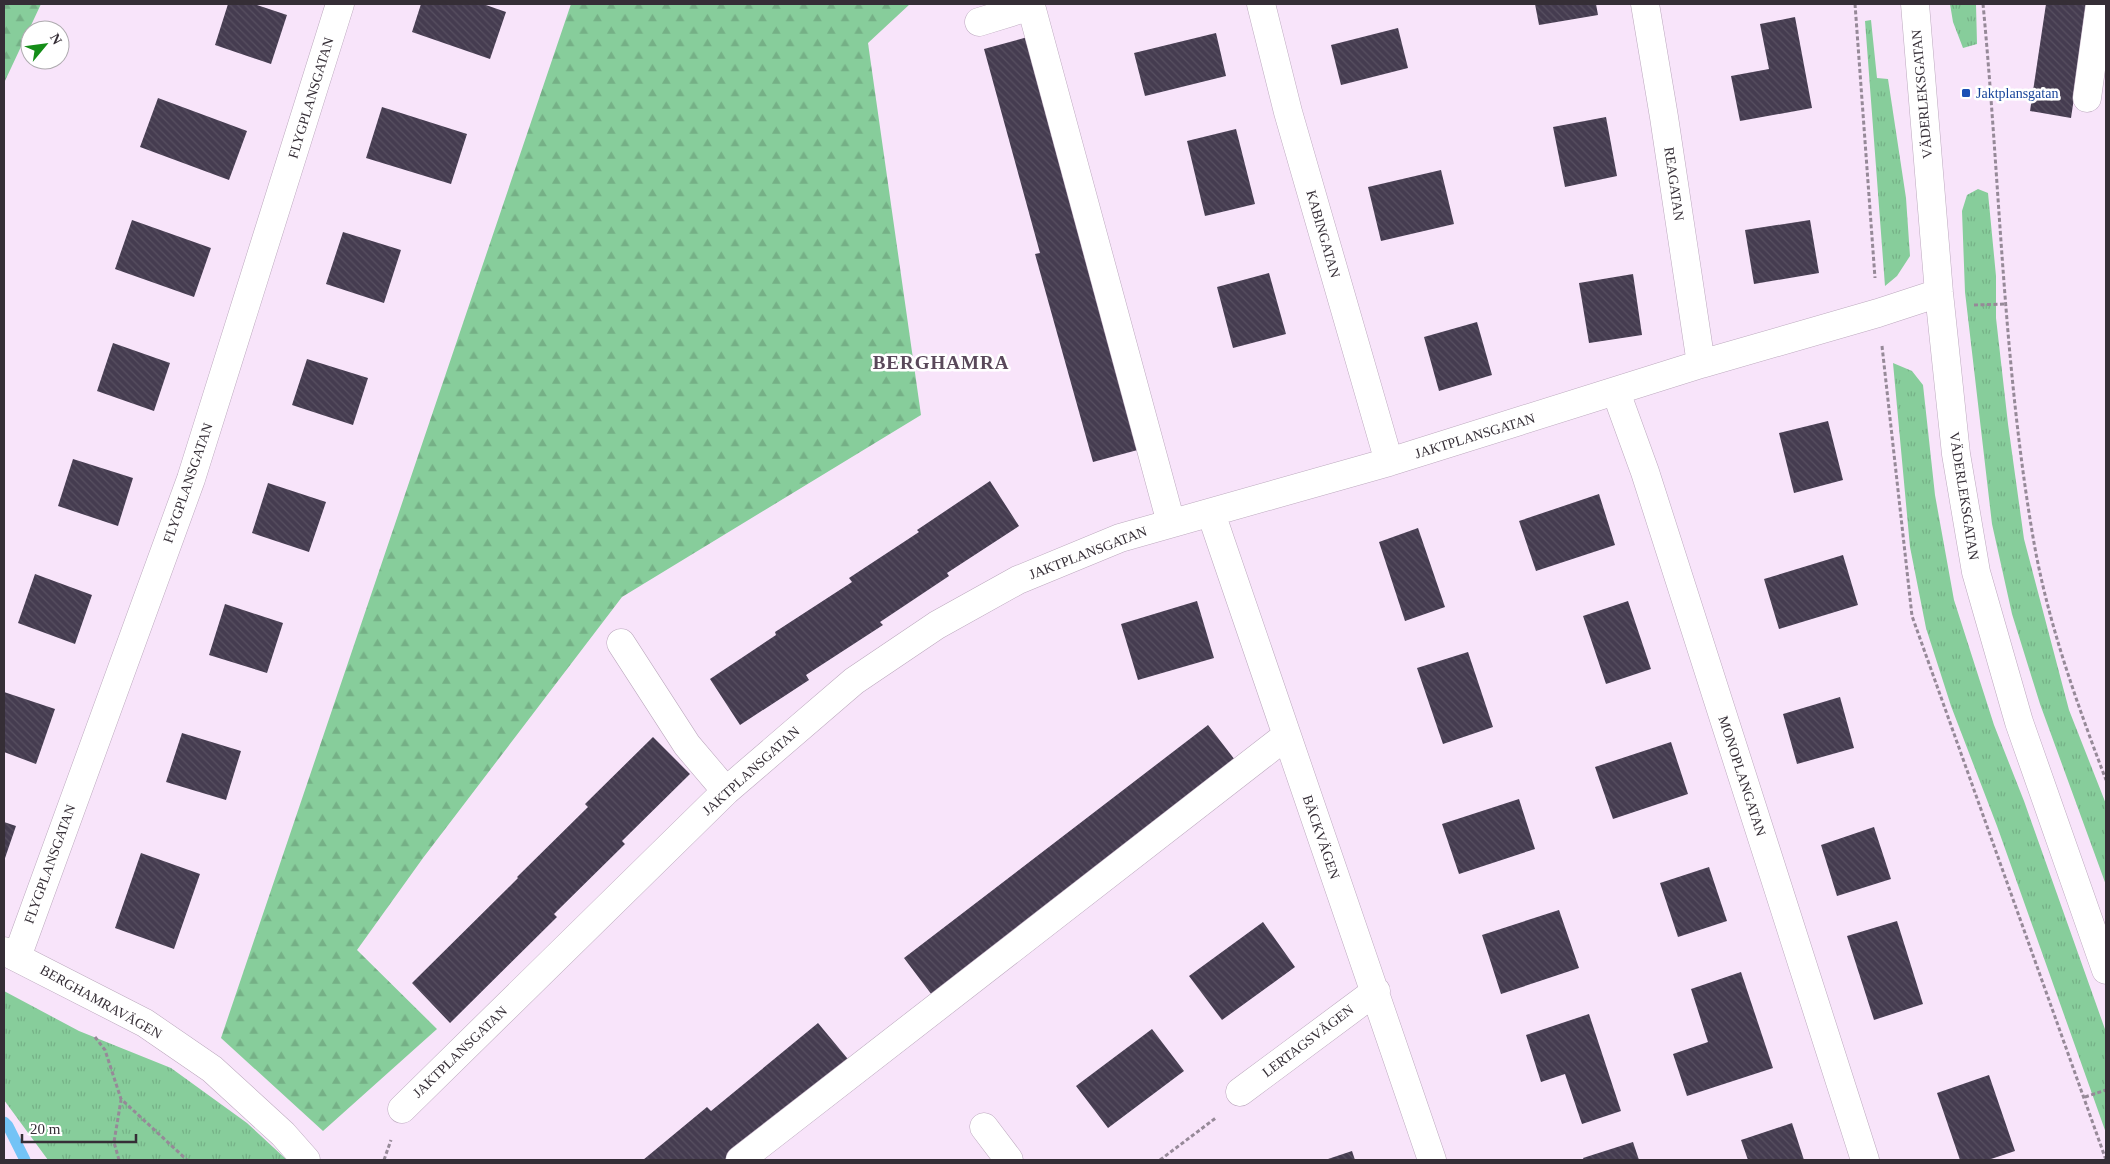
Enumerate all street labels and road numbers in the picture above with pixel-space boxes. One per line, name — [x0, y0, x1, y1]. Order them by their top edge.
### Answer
street label: VÄDERLEKSGATAN — [1908, 29, 1935, 159]
street label: FLYGPLANSGATAN — [285, 36, 337, 160]
street label: REAGATAN — [1661, 146, 1687, 222]
street label: KABINGATAN — [1303, 188, 1343, 280]
street label: JAKTPLANSGATAN — [1413, 411, 1537, 461]
street label: FLYGPLANSGATAN — [160, 421, 216, 545]
street label: VÄDERLEKSGATAN — [1946, 431, 1983, 561]
street label: JAKTPLANSGATAN — [1027, 524, 1149, 582]
street label: MONOPLANGATAN — [1715, 714, 1769, 838]
street label: JAKTPLANSGATAN — [700, 724, 802, 818]
street label: BÄCKVÄGEN — [1300, 793, 1343, 881]
street label: FLYGPLANSGATAN — [21, 802, 79, 926]
street label: BERGHAMRAVÄGEN — [38, 961, 165, 1042]
street label: LERTAGSVÄGEN — [1259, 1001, 1356, 1080]
street label: JAKTPLANSGATAN — [410, 1003, 510, 1101]

